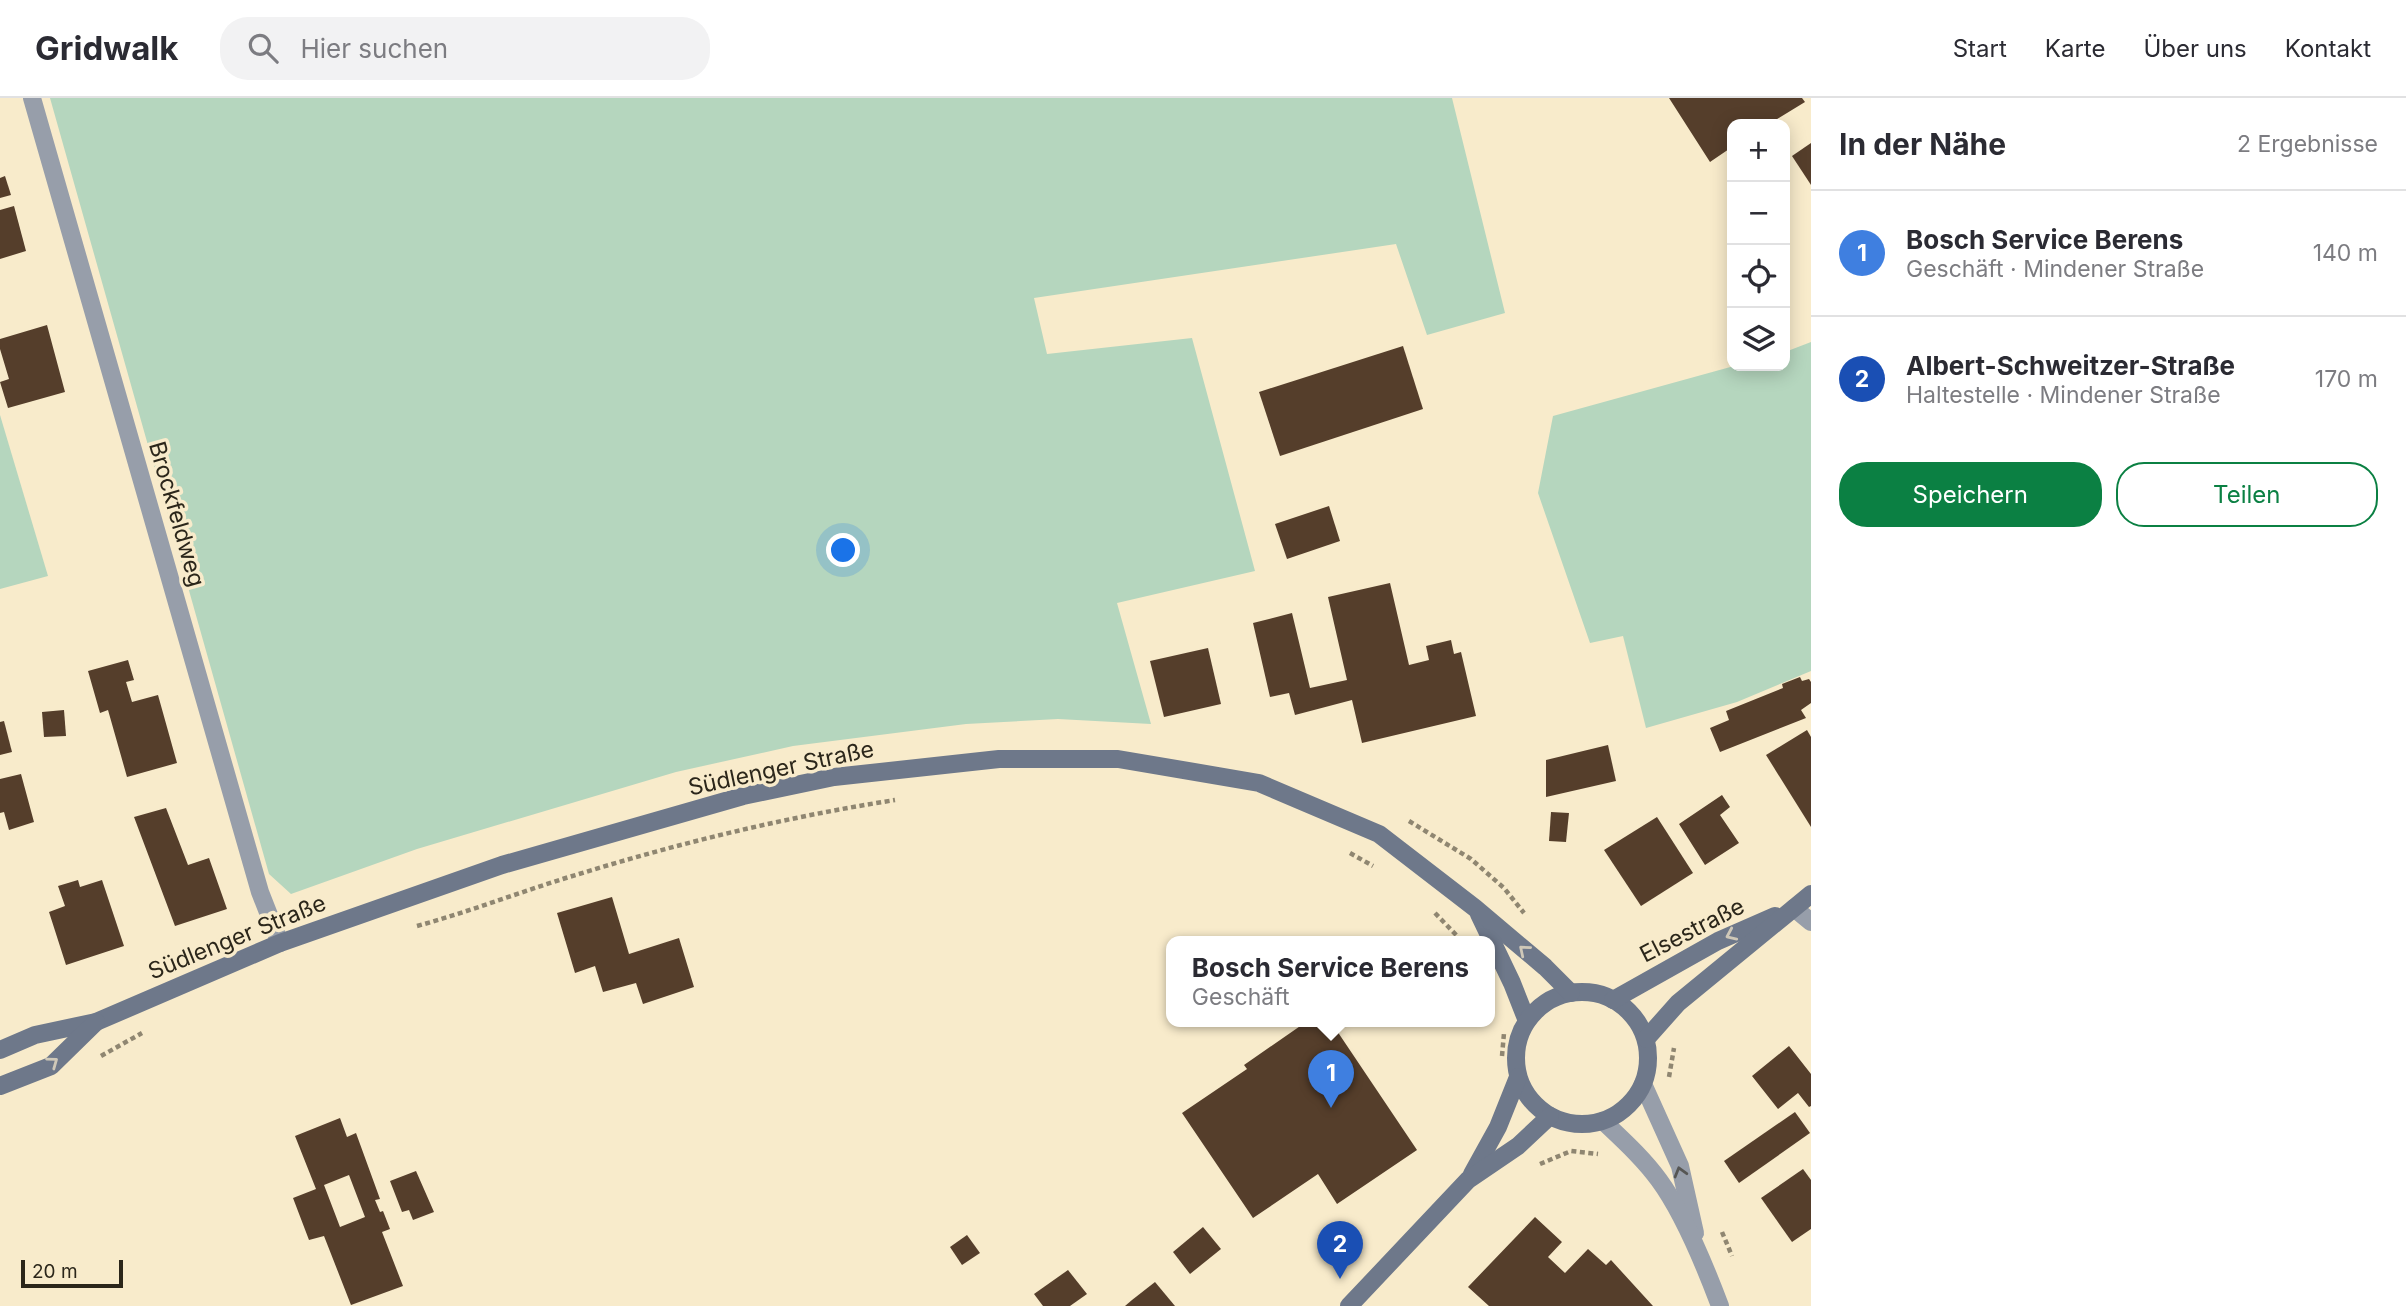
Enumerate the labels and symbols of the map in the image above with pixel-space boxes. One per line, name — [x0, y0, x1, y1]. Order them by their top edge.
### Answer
street label: Brockfeldweg — [143, 438, 211, 590]
your location — [826, 533, 860, 567]
street label: Südlenger Straße — [686, 735, 876, 801]
street label: Südlenger Straße — [144, 889, 330, 985]
street label: Elsestraße — [1635, 892, 1749, 968]
one-way arrow — [1726, 927, 1739, 941]
one-way arrow — [1520, 945, 1532, 958]
pin: 1 — [1308, 1050, 1354, 1108]
one-way arrow — [45, 1058, 58, 1070]
one-way arrow — [1674, 1166, 1689, 1178]
pin: 2 — [1317, 1221, 1363, 1279]
scale bar — [21, 1257, 122, 1289]

